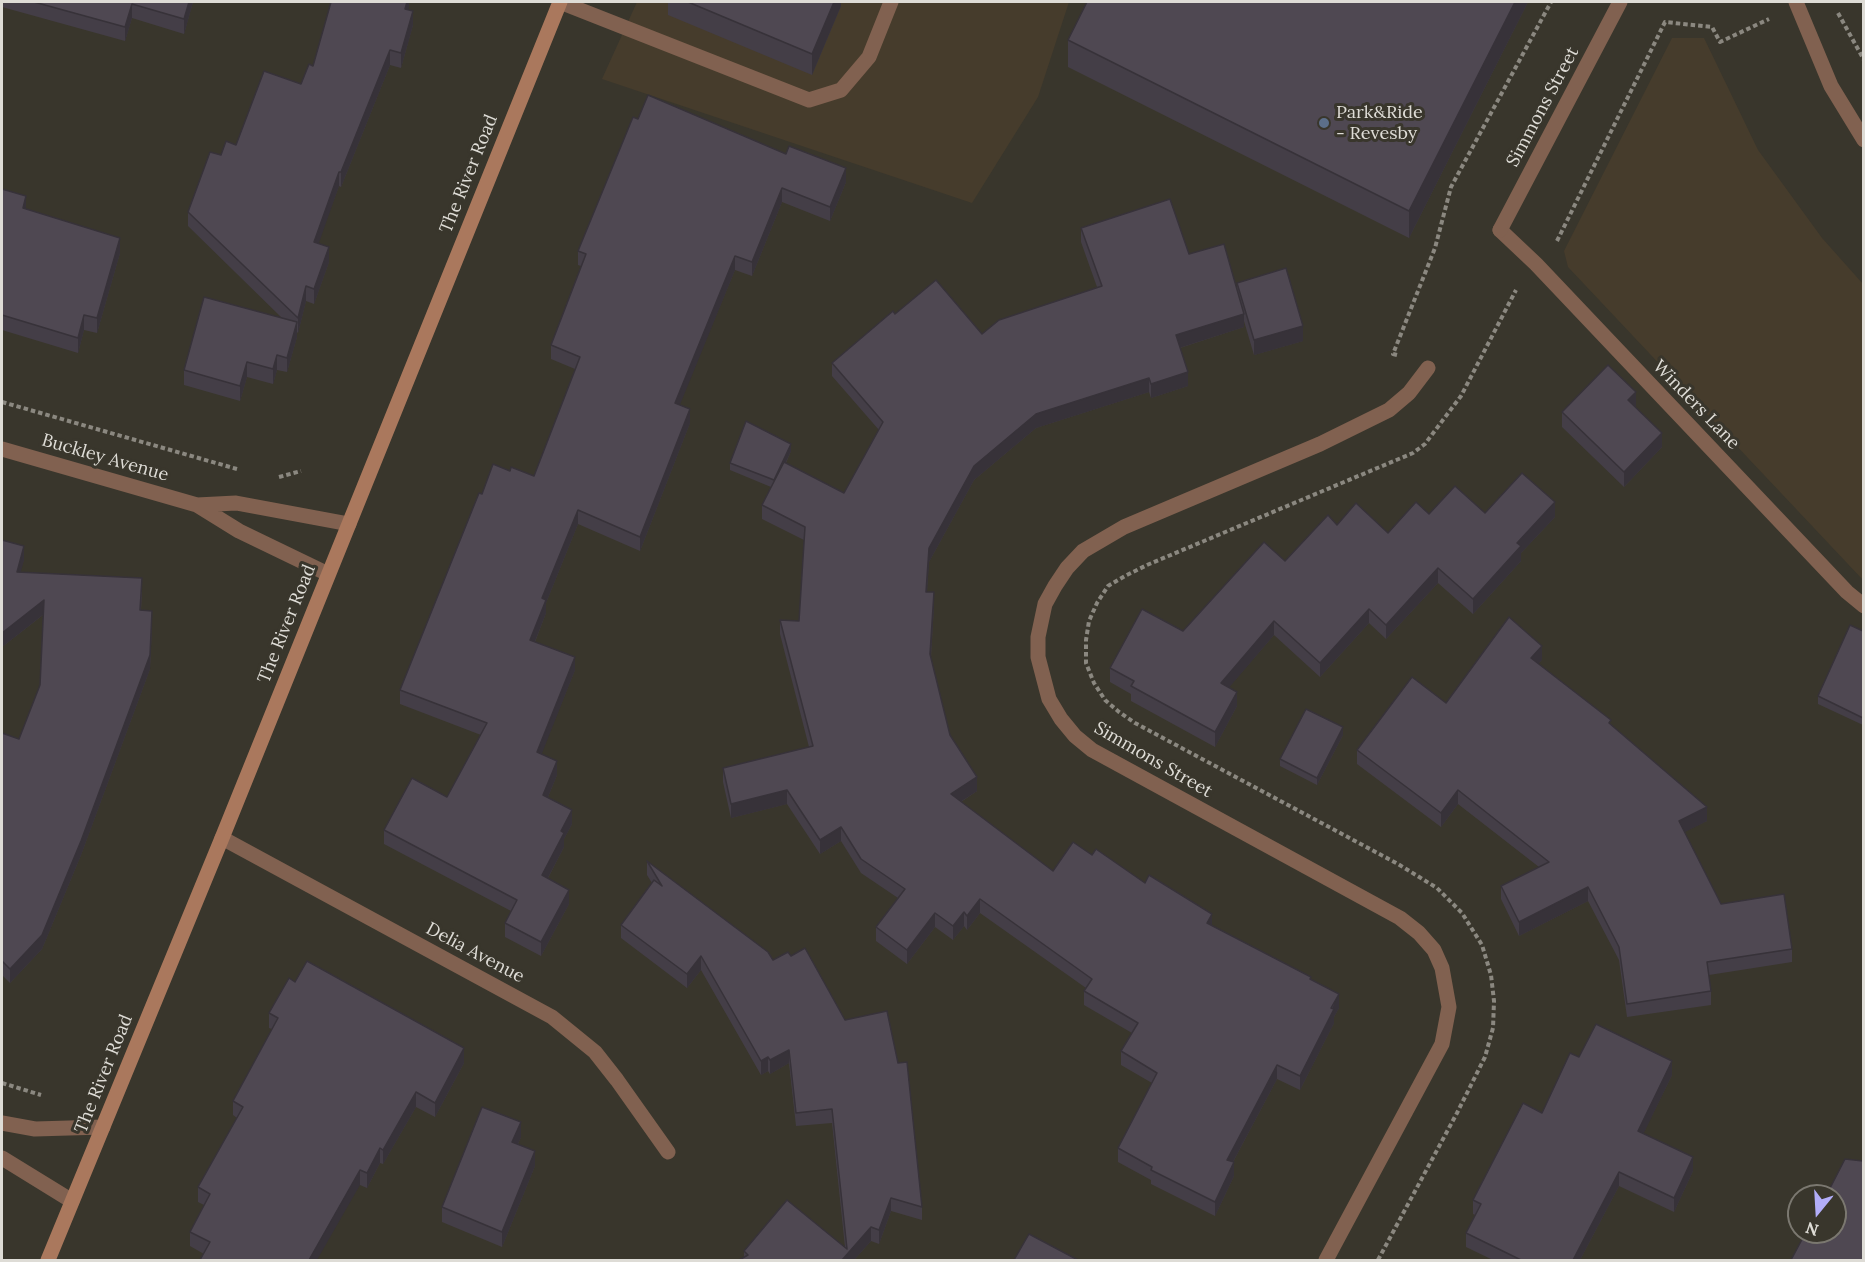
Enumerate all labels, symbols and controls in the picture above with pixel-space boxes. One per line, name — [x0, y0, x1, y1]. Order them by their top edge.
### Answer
street label: Simmons Street — [1502, 43, 1584, 171]
place label: Park&Ride - Revesby — [1336, 102, 1423, 144]
street label: The River Road — [435, 111, 503, 237]
marker: Park&Ride - Revesby — [1317, 116, 1331, 130]
street label: Winders Lane — [1648, 356, 1744, 454]
street label: Buckley Avenue — [39, 430, 171, 486]
street label: The River Road — [253, 561, 321, 687]
street label: Simmons Street — [1090, 717, 1216, 803]
street label: Delia Avenue — [422, 918, 528, 988]
street label: The River Road — [70, 1011, 138, 1137]
north arrow — [1787, 1184, 1847, 1244]
text: N — [1803, 1218, 1821, 1241]

